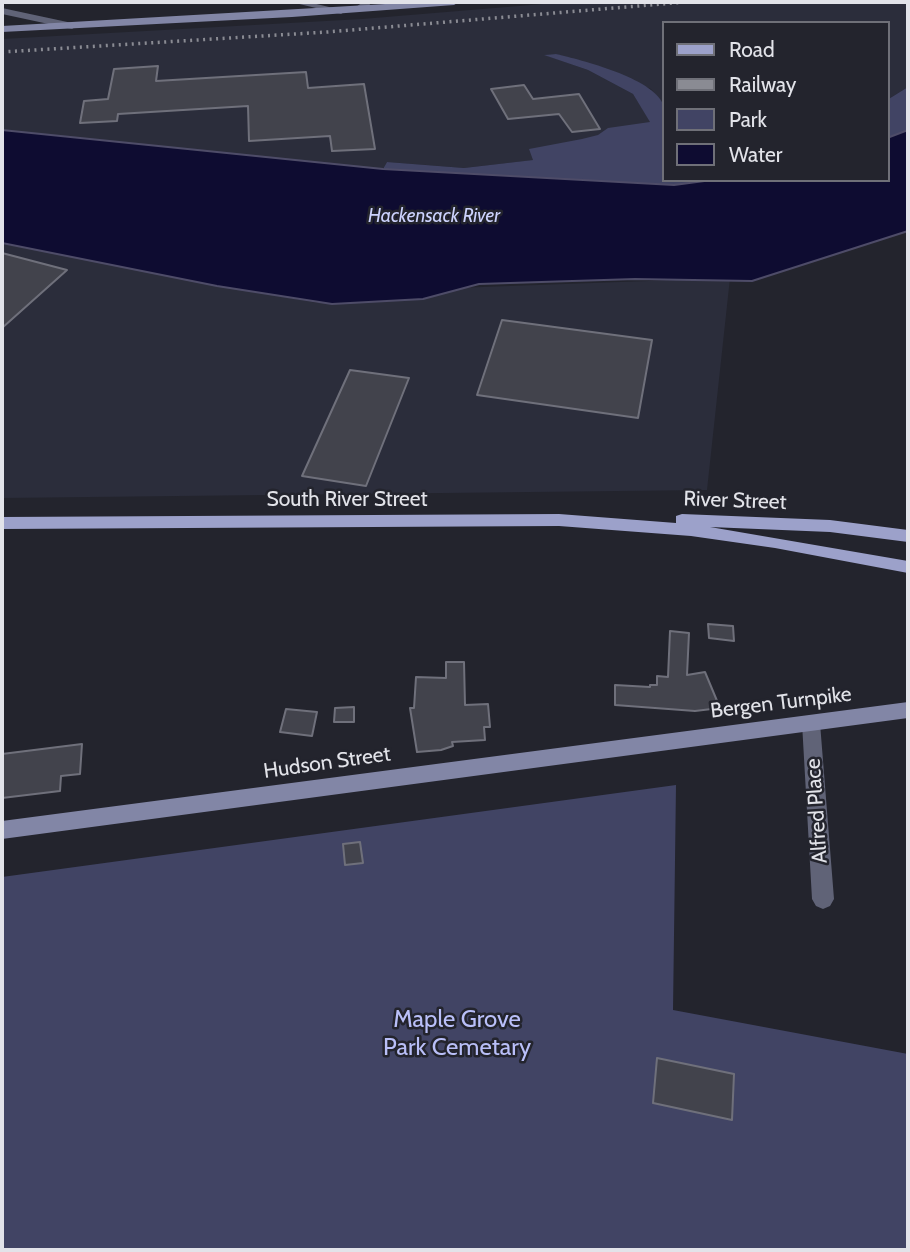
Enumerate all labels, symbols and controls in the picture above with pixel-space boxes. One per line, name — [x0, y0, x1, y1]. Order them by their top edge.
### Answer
legend — [662, 21, 889, 182]
text: Road — [729, 37, 775, 62]
text: Railway — [729, 72, 796, 97]
text: Park — [729, 107, 767, 132]
text: Water — [729, 142, 782, 167]
water label: Hackensack River — [368, 205, 500, 227]
street label: South River Street — [266, 487, 428, 513]
street label: River Street — [683, 487, 787, 515]
street label: Bergen Turnpike — [709, 682, 853, 724]
street label: Hudson Street — [262, 742, 392, 784]
street label: Alfred Place — [801, 758, 833, 864]
park label: Maple Grove Park Cemetary — [383, 1006, 531, 1062]

